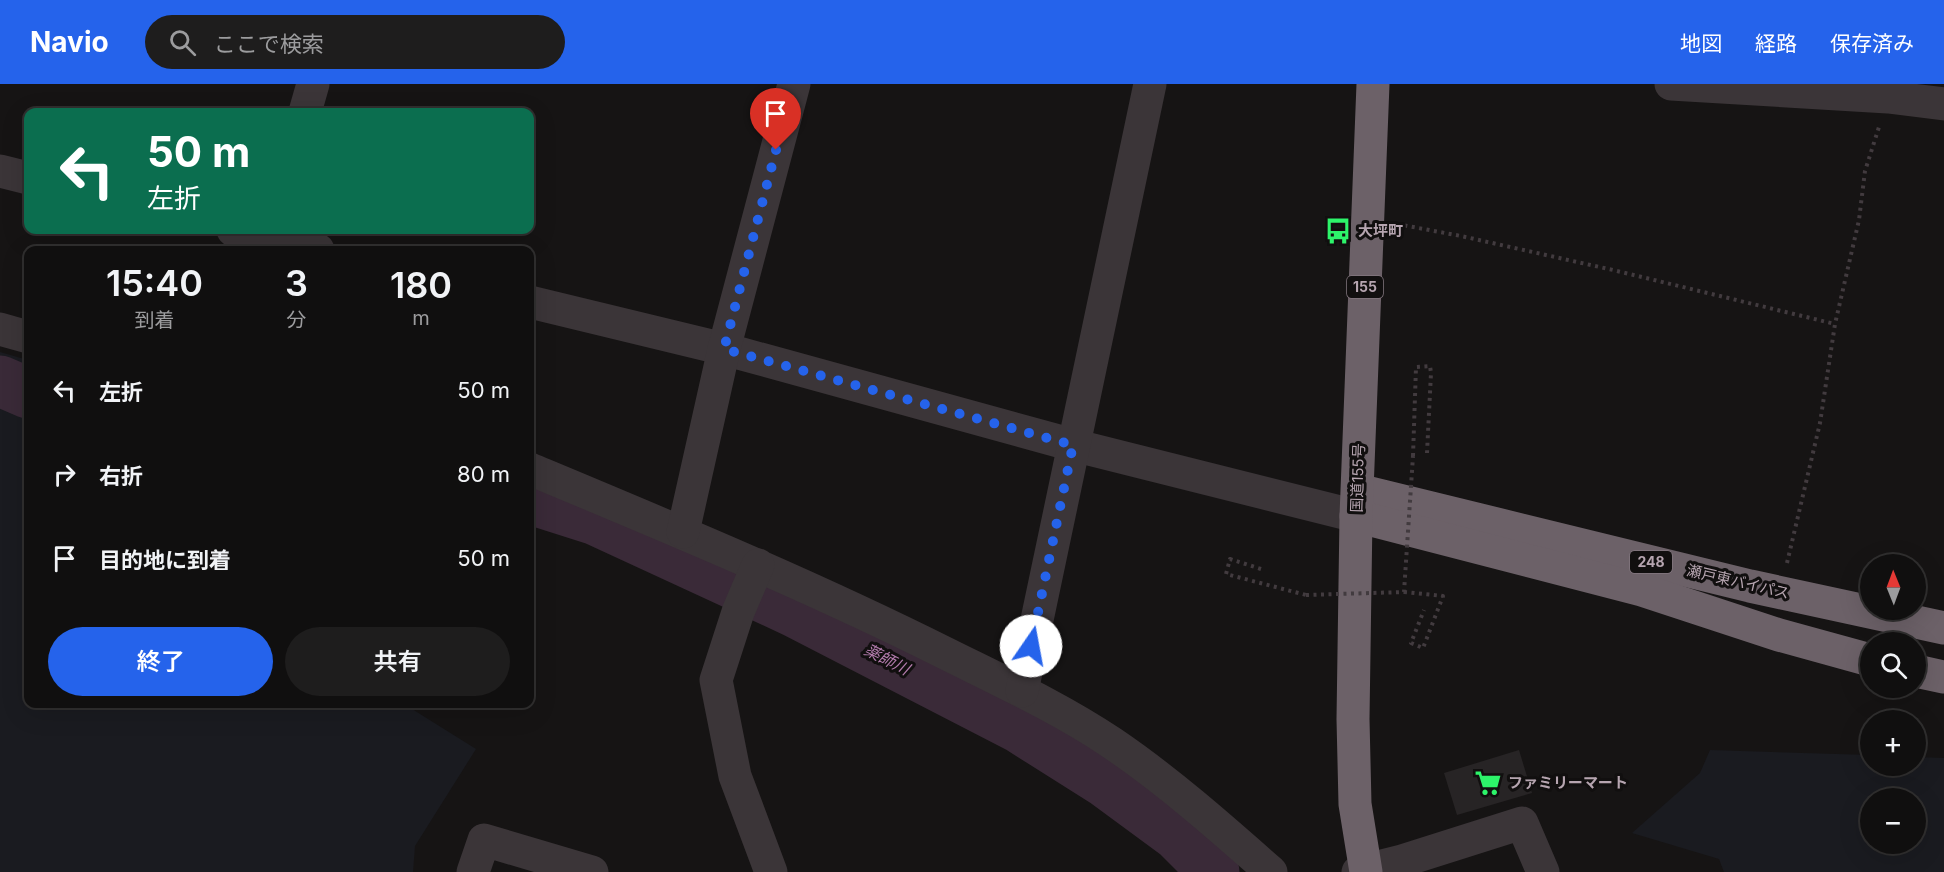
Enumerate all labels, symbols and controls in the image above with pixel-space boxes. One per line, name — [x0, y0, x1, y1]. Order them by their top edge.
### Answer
search box — [145, 15, 565, 69]
text: Navio — [30, 25, 109, 59]
icon: search — [166, 26, 199, 59]
text: ここで検索 — [214, 31, 324, 57]
text: 地図 — [1680, 31, 1722, 56]
text: 経路 — [1755, 31, 1797, 56]
text: 保存済み — [1830, 31, 1914, 56]
pin — [750, 88, 801, 150]
icon: arrive — [759, 97, 792, 130]
text: 50 m — [147, 126, 250, 177]
icon: left — [48, 132, 126, 210]
text: 左折 — [147, 182, 201, 215]
bus stop icon: 大坪町 — [1323, 216, 1353, 246]
place label: 大坪町 — [1358, 221, 1403, 240]
text: 15:40 — [106, 261, 203, 305]
text: 3 — [285, 261, 308, 305]
text: 180 — [390, 263, 452, 307]
road number: 155 — [1347, 276, 1383, 298]
text: m — [412, 306, 430, 330]
text: 到着 — [135, 308, 175, 332]
text: 分 — [287, 308, 307, 332]
icon: left — [48, 374, 81, 407]
text: 50 m — [457, 377, 510, 403]
text: 左折 — [99, 379, 143, 405]
street label: 国道155号 — [1347, 443, 1368, 513]
icon: right — [48, 458, 81, 491]
text: 80 m — [457, 461, 510, 487]
text: 右折 — [99, 463, 143, 489]
icon: arrive — [48, 542, 81, 575]
text: 50 m — [457, 545, 510, 571]
text: 目的地に到着 — [99, 547, 231, 573]
road number: 248 — [1630, 551, 1672, 573]
north arrow — [1860, 554, 1926, 620]
map controls — [1860, 554, 1926, 854]
street label: 瀬戸東バイパス — [1685, 560, 1791, 603]
position arrow — [999, 614, 1063, 678]
button: 終了 — [48, 627, 273, 696]
button: 共有 — [285, 627, 510, 696]
button: search — [1860, 632, 1926, 698]
water label: 薬師川 — [861, 639, 915, 680]
button: + — [1860, 710, 1926, 776]
supermarket icon: ファミリーマート — [1473, 768, 1503, 798]
place label: ファミリーマート — [1508, 773, 1628, 792]
button: − — [1860, 788, 1926, 854]

